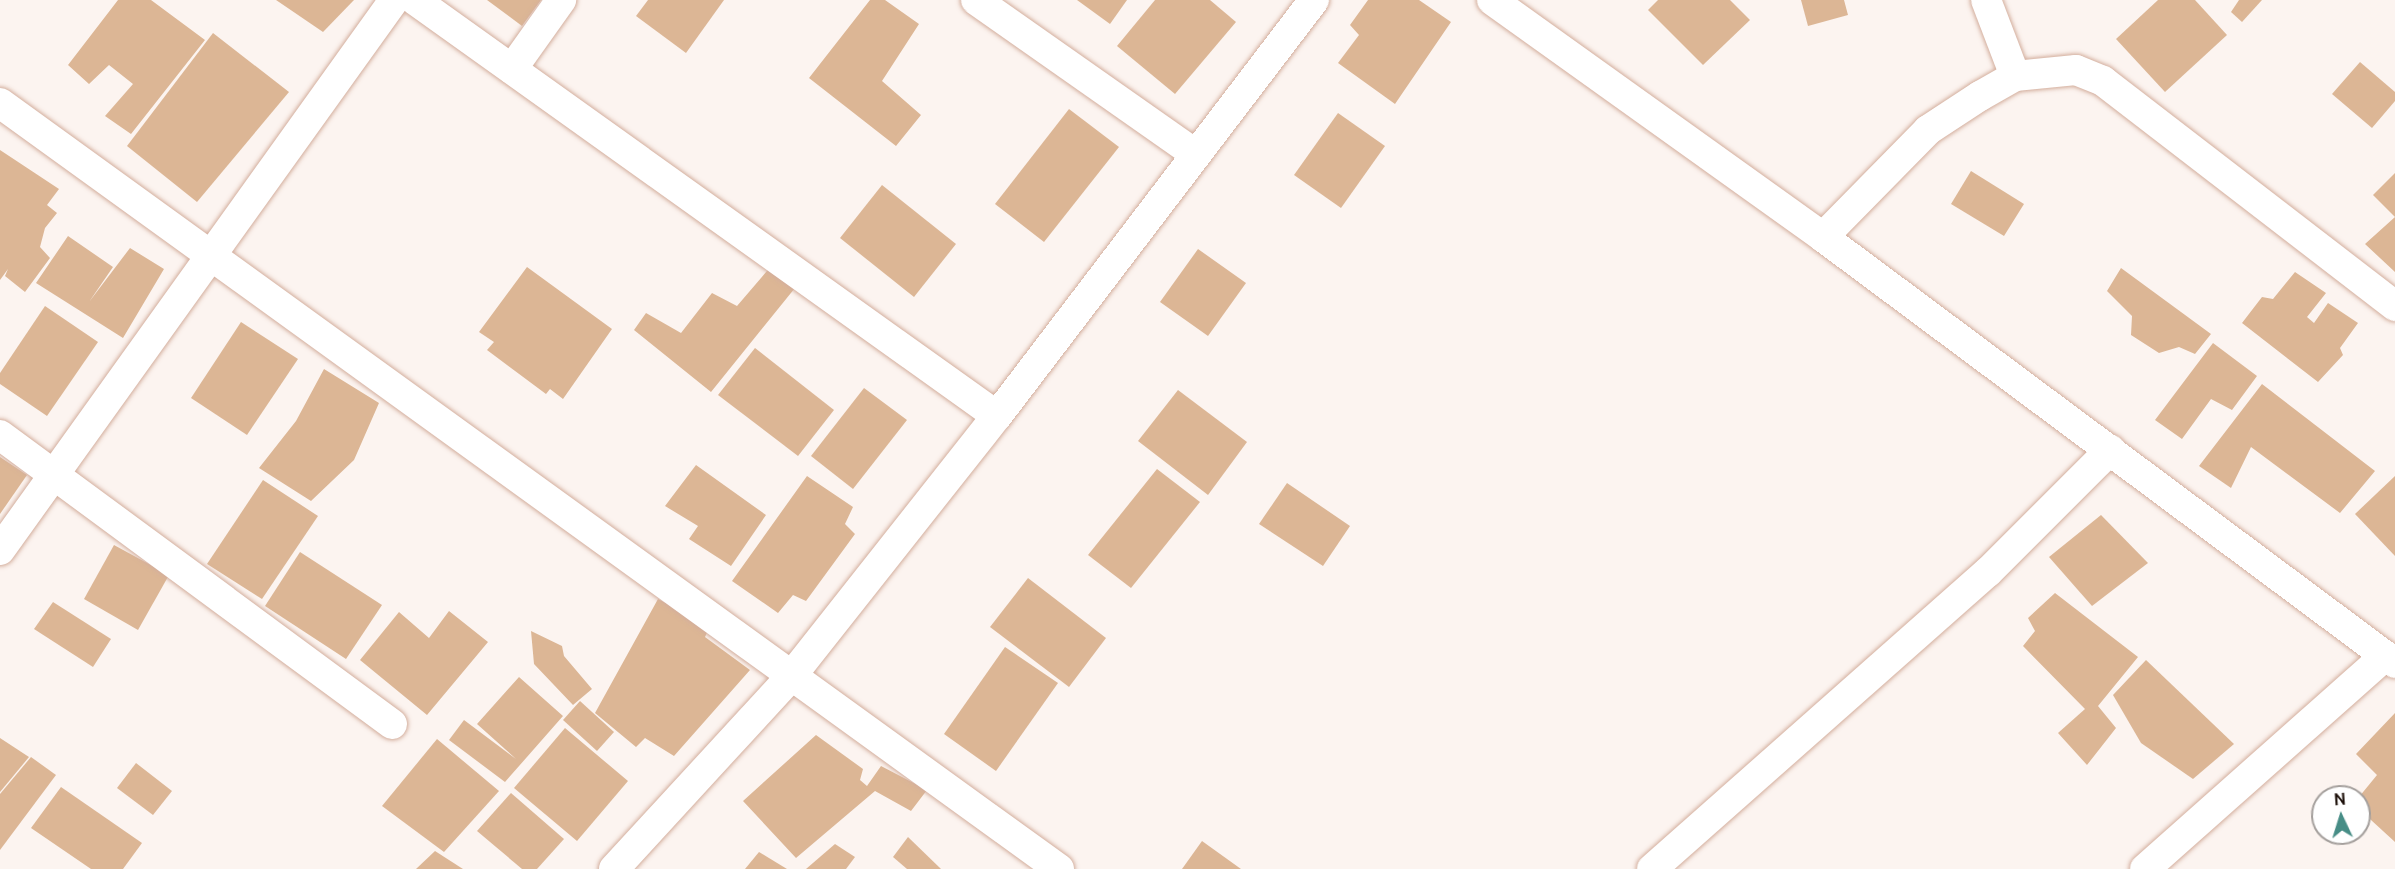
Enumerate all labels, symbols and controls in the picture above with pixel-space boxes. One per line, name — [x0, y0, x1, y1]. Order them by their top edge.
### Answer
north arrow — [2311, 785, 2371, 845]
text: N — [2333, 790, 2346, 808]

